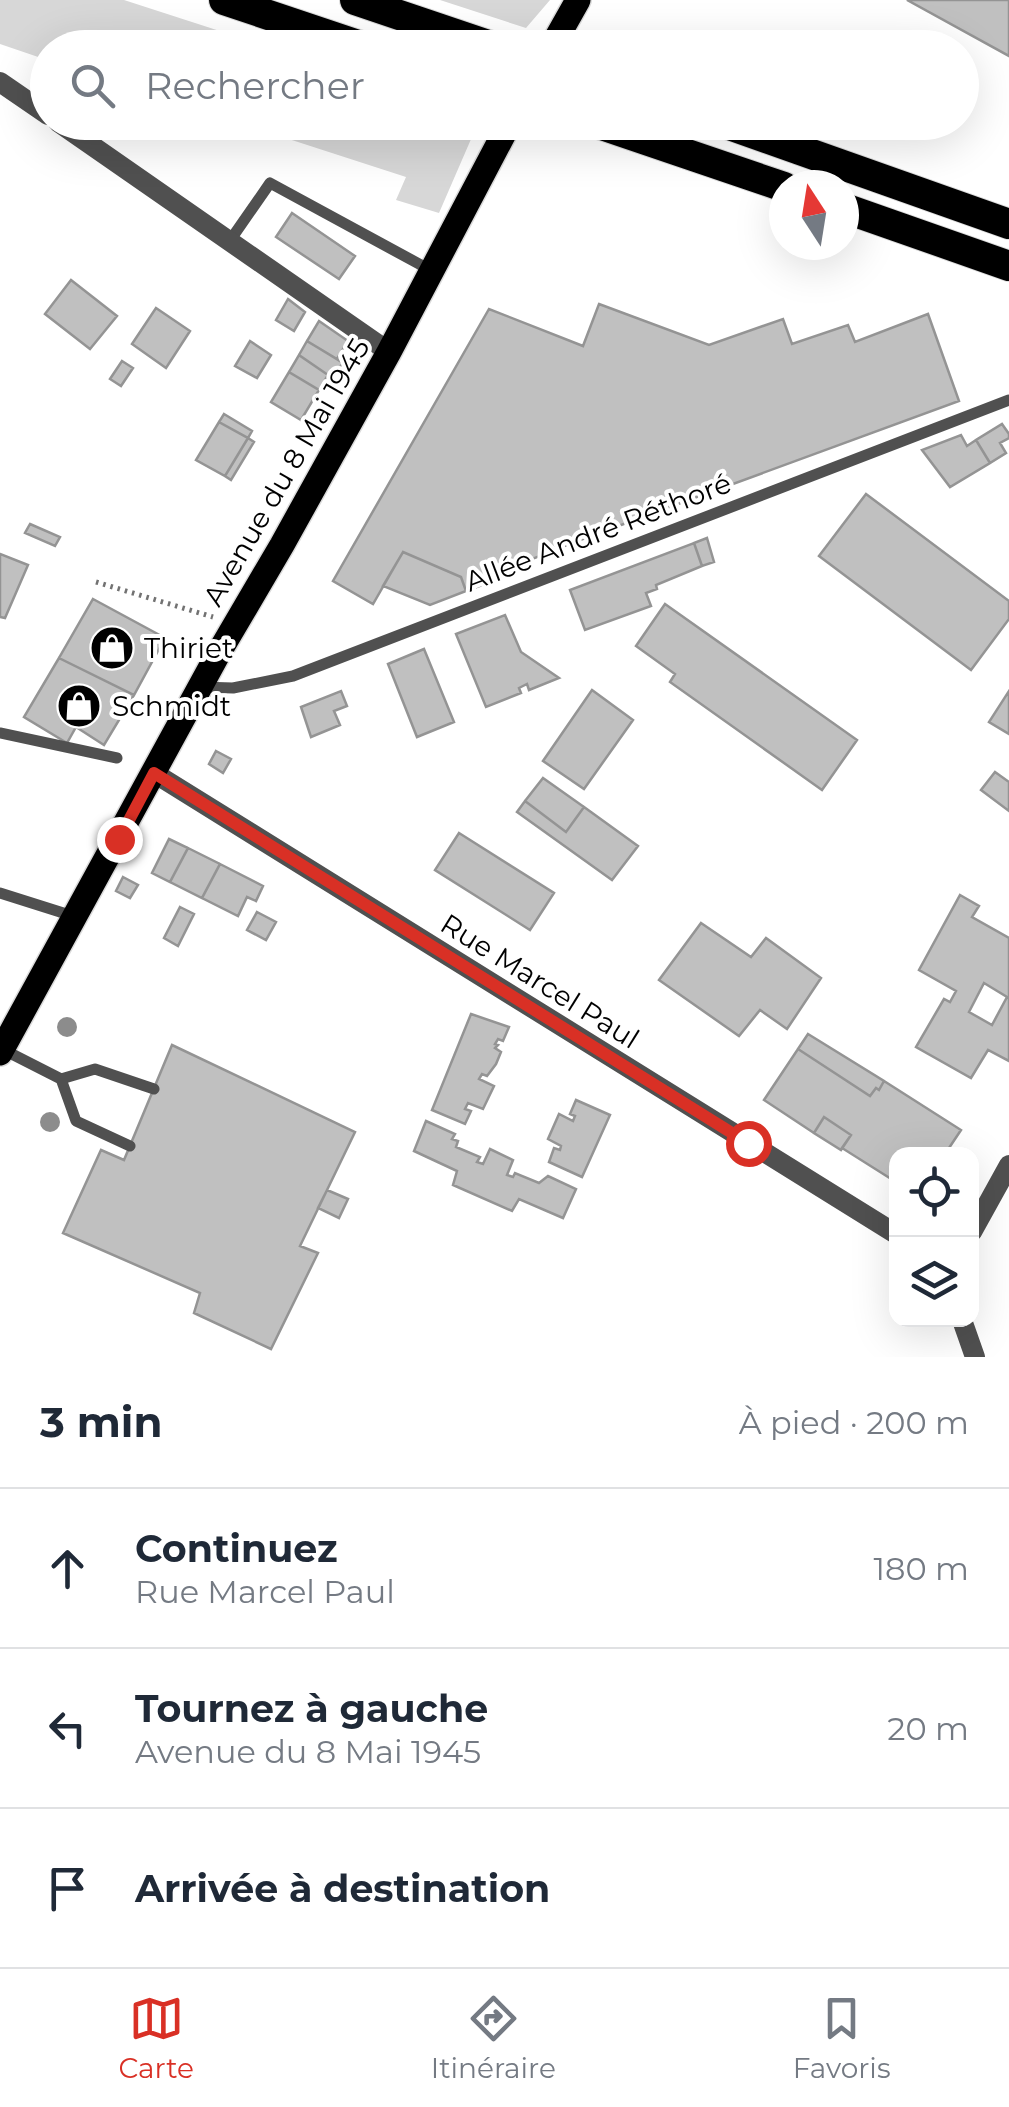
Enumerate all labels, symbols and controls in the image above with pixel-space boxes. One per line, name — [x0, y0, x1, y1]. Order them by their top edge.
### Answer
search box — [30, 30, 979, 140]
icon: search — [65, 58, 120, 113]
text: Rechercher — [145, 62, 365, 109]
north arrow — [769, 170, 859, 260]
street label: Avenue du 8 Mai 1945 — [196, 332, 376, 612]
street label: Allée André Réthoré — [460, 466, 736, 598]
shop icon: Thiriet — [89, 625, 135, 671]
place label: Thiriet — [144, 631, 233, 665]
shop icon: Schmidt — [56, 683, 102, 729]
place label: Schmidt — [112, 689, 231, 723]
route end — [97, 817, 143, 863]
street label: Rue Marcel Paul — [435, 906, 645, 1056]
route start — [726, 1121, 772, 1167]
map controls — [889, 1147, 979, 1327]
button: locate — [889, 1147, 979, 1237]
button: layers — [889, 1237, 979, 1327]
text: 3 min — [40, 1396, 162, 1448]
text: À pied · 200 m — [739, 1403, 969, 1442]
text: Continuez — [135, 1525, 338, 1572]
icon: ahead — [40, 1541, 95, 1596]
text: 180 m — [874, 1549, 969, 1588]
text: Rue Marcel Paul — [135, 1572, 395, 1611]
text: Tournez à gauche — [135, 1685, 488, 1732]
icon: left — [40, 1701, 95, 1756]
text: 20 m — [887, 1709, 969, 1748]
text: Avenue du 8 Mai 1945 — [135, 1732, 481, 1771]
icon: arrive — [40, 1861, 95, 1916]
text: Arrivée à destination — [135, 1865, 550, 1912]
tab: Carte — [118, 1991, 194, 2085]
tab: Itinéraire — [431, 1991, 556, 2085]
tab: Favoris — [793, 1991, 891, 2085]

